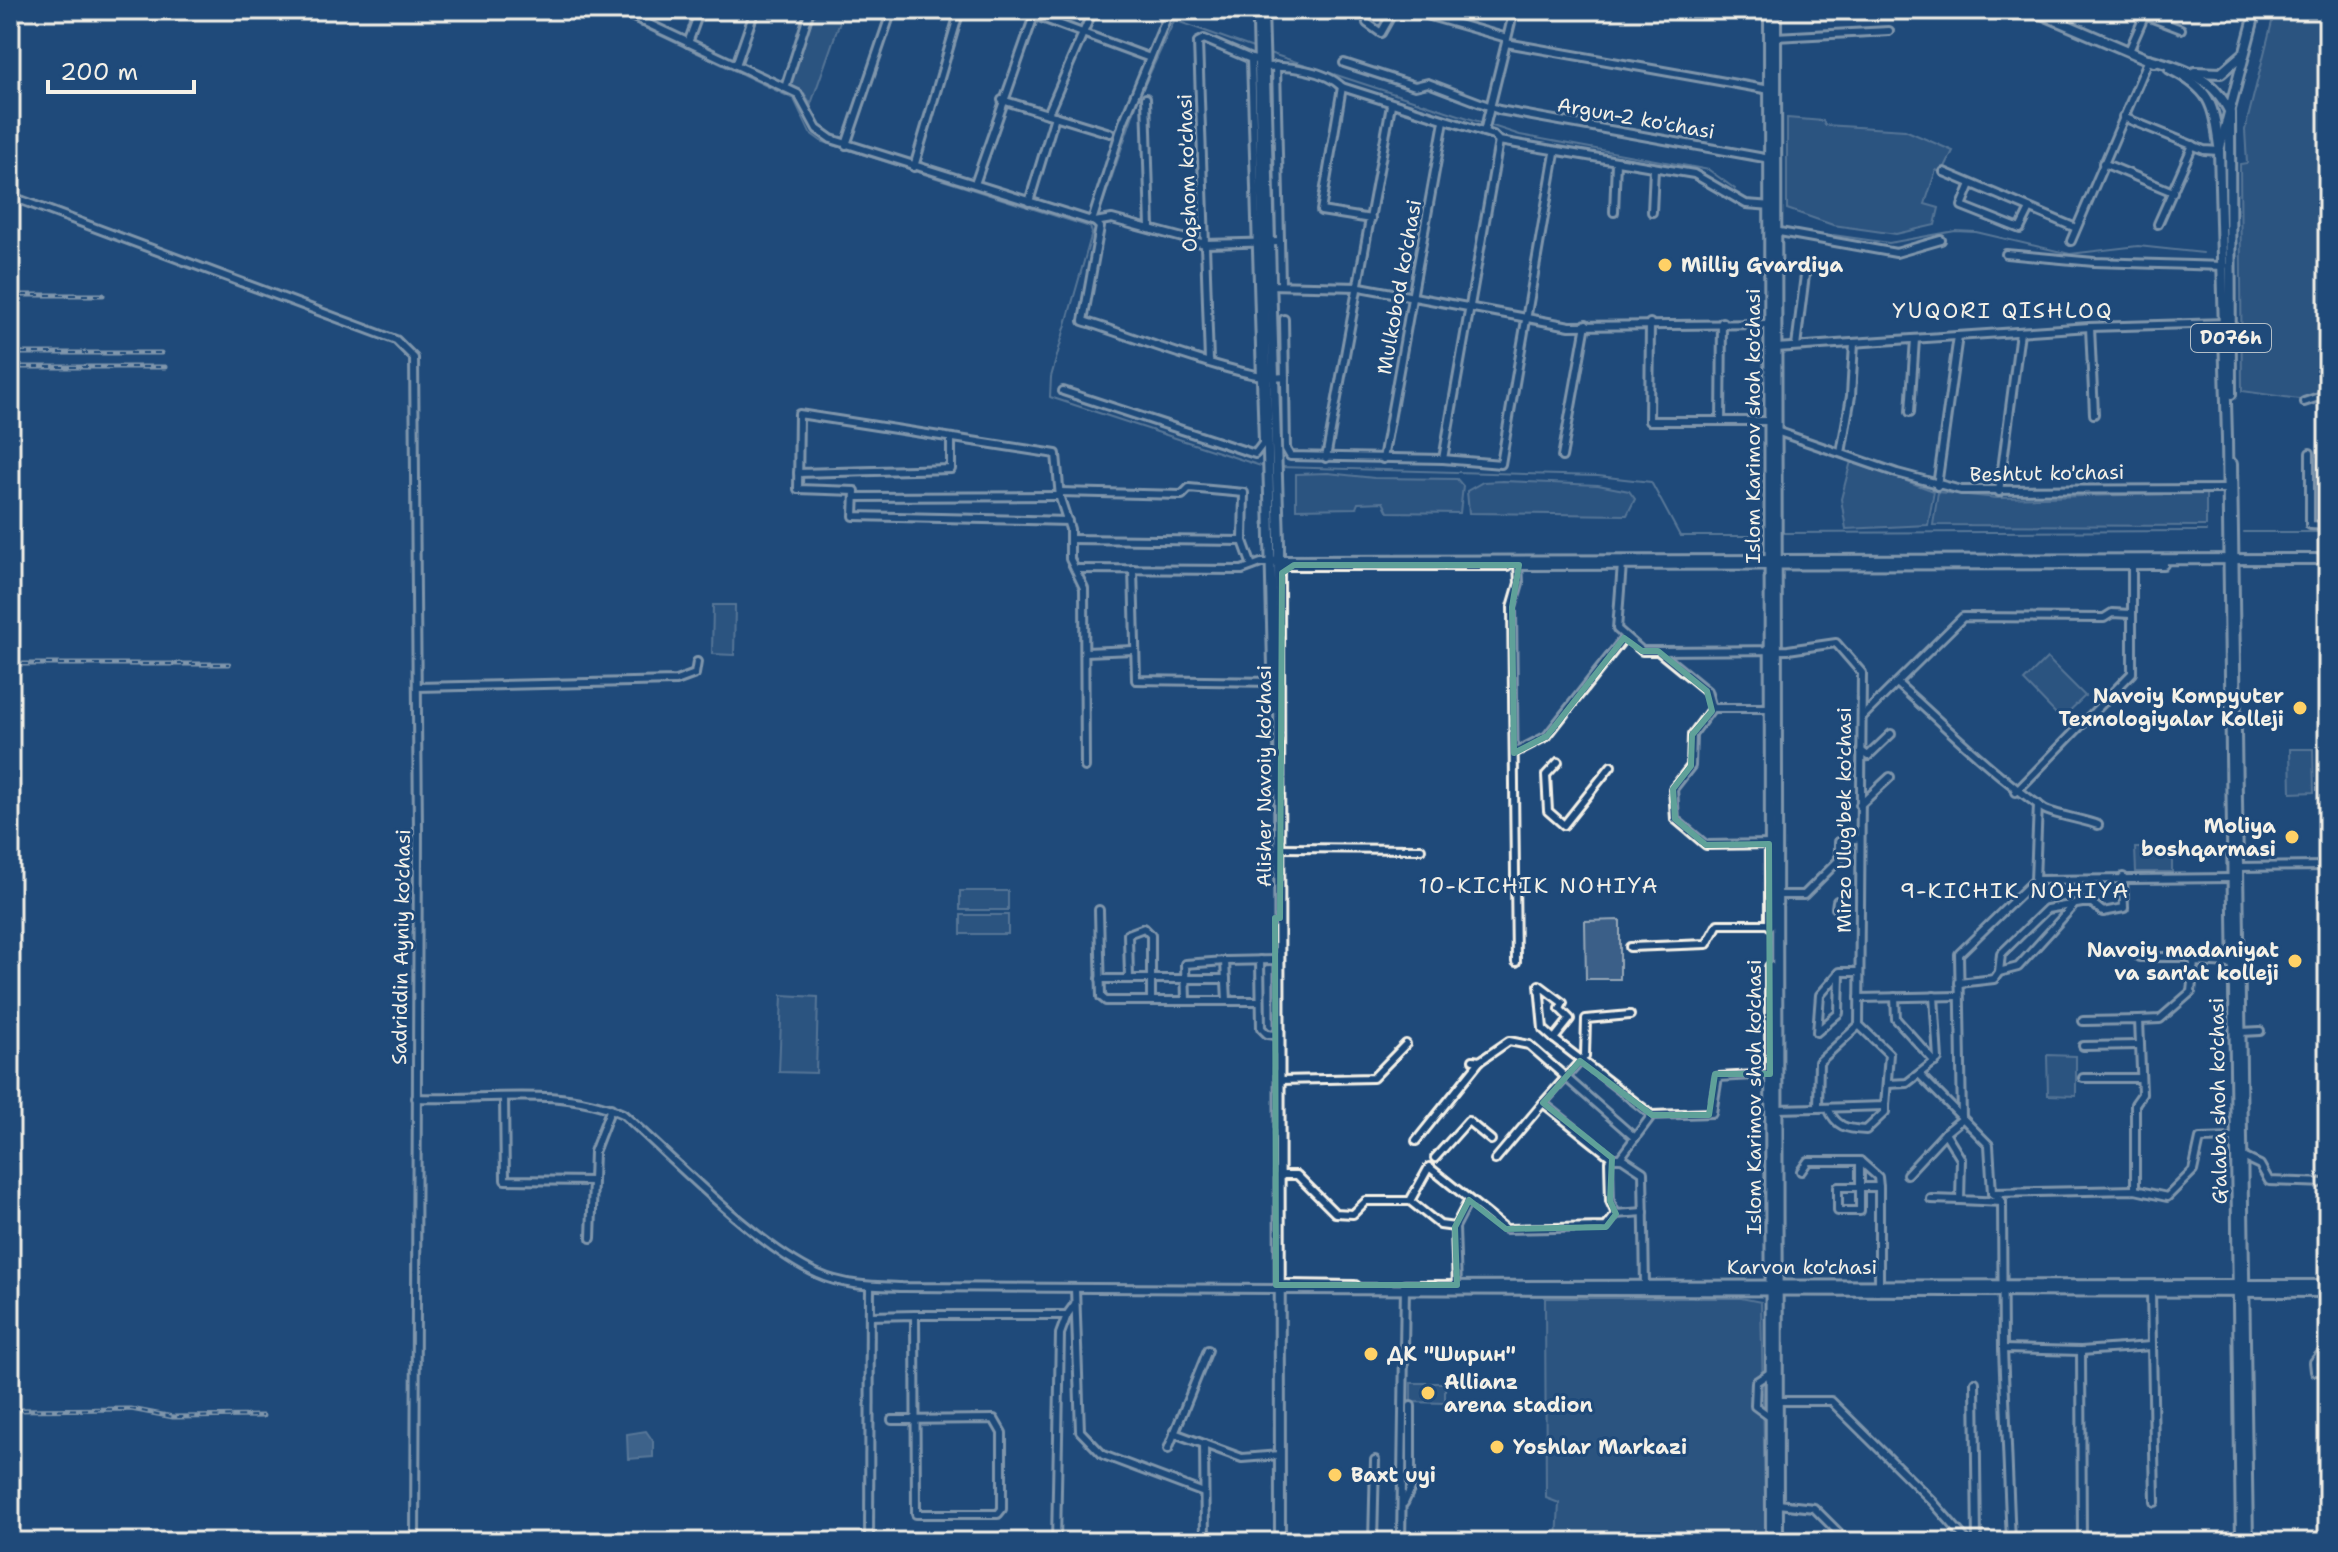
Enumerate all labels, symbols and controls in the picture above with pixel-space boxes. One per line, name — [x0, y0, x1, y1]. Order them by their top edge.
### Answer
scale bar — [48, 44, 194, 94]
text: 200 m — [60, 56, 138, 88]
street label: Argun-2 ko'chasi — [1555, 91, 1717, 145]
street label: Oqshom ko'chasi — [1171, 93, 1203, 253]
street label: Mulkobod ko'chasi — [1371, 197, 1427, 377]
place label: Milliy Gvardiya — [1681, 252, 1843, 278]
marker: Milliy Gvardiya — [1656, 256, 1674, 274]
street label: Islom Karimov shoh ko'chasi — [1740, 288, 1766, 564]
district label: YUQORI QISHLOQ — [1892, 296, 2114, 325]
road number: D076h — [2191, 324, 2271, 352]
street label: Beshtut ko'chasi — [1970, 459, 2124, 487]
street label: Alisher Navoiy ko'chasi — [1251, 665, 1277, 887]
place label: Navoiy Kompyuter Texnologiyalar Kolleji — [2058, 683, 2284, 732]
marker: Navoiy Kompyuter Texnologiyalar Kolleji — [2291, 699, 2309, 717]
street label: Mirzo Ulug'bek ko'chasi — [1831, 707, 1857, 933]
place label: Moliya boshqarmasi — [2141, 813, 2276, 862]
marker: Moliya boshqarmasi — [2283, 828, 2301, 846]
street label: Sadriddin Ayniy ko'chasi — [386, 829, 416, 1065]
district label: 10-KICHIK NOHIYA — [1418, 871, 1660, 900]
district label: 9-KICHIK NOHIYA — [1900, 876, 2130, 905]
place label: Navoiy madaniyat va san'at kolleji — [2087, 937, 2279, 986]
marker: Navoiy madaniyat va san'at kolleji — [2286, 952, 2304, 970]
street label: Islom Karimov shoh ko'chasi — [1741, 959, 1767, 1235]
street label: G'alaba shoh ko'chasi — [2203, 997, 2233, 1205]
street label: Karvon ko'chasi — [1727, 1254, 1877, 1280]
place label: ДК "Ширин" — [1387, 1341, 1516, 1367]
marker: ДК "Ширин" — [1362, 1345, 1380, 1363]
place label: Allianz arena stadion — [1444, 1369, 1593, 1418]
marker: Allianz arena stadion — [1419, 1384, 1437, 1402]
place label: Yoshlar Markazi — [1513, 1434, 1687, 1460]
marker: Yoshlar Markazi — [1488, 1438, 1506, 1456]
place label: Baxt uyi — [1351, 1462, 1436, 1488]
marker: Baxt uyi — [1326, 1466, 1344, 1484]

